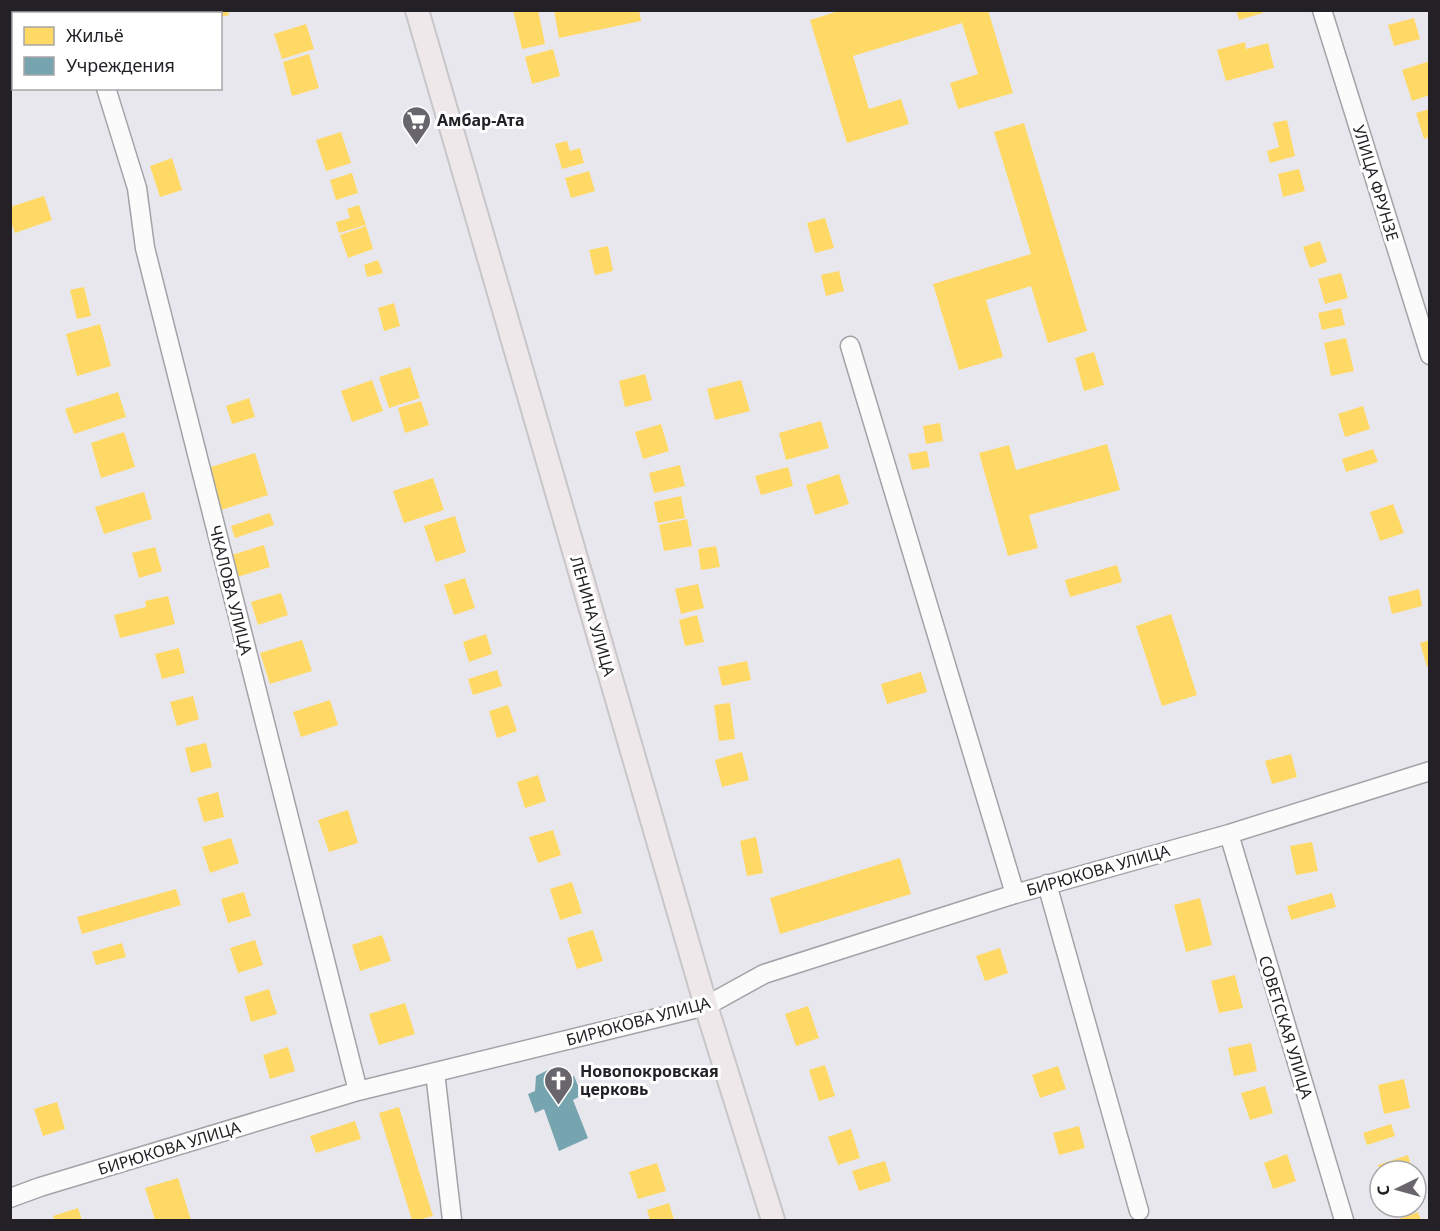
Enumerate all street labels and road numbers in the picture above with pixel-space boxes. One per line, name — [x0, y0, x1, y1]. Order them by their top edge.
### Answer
street label: УЛИЦА ФРУНЗЕ — [1348, 122, 1404, 244]
street label: ЧКАЛОВА УЛИЦА — [204, 523, 258, 658]
street label: ЛЕНИНА УЛИЦА — [565, 553, 621, 679]
street label: БИРЮКОВА УЛИЦА — [1024, 839, 1173, 901]
street label: СОВЕТСКАЯ УЛИЦА — [1254, 953, 1318, 1102]
street label: БИРЮКОВА УЛИЦА — [564, 991, 713, 1051]
street label: БИРЮКОВА УЛИЦА — [95, 1116, 244, 1180]

